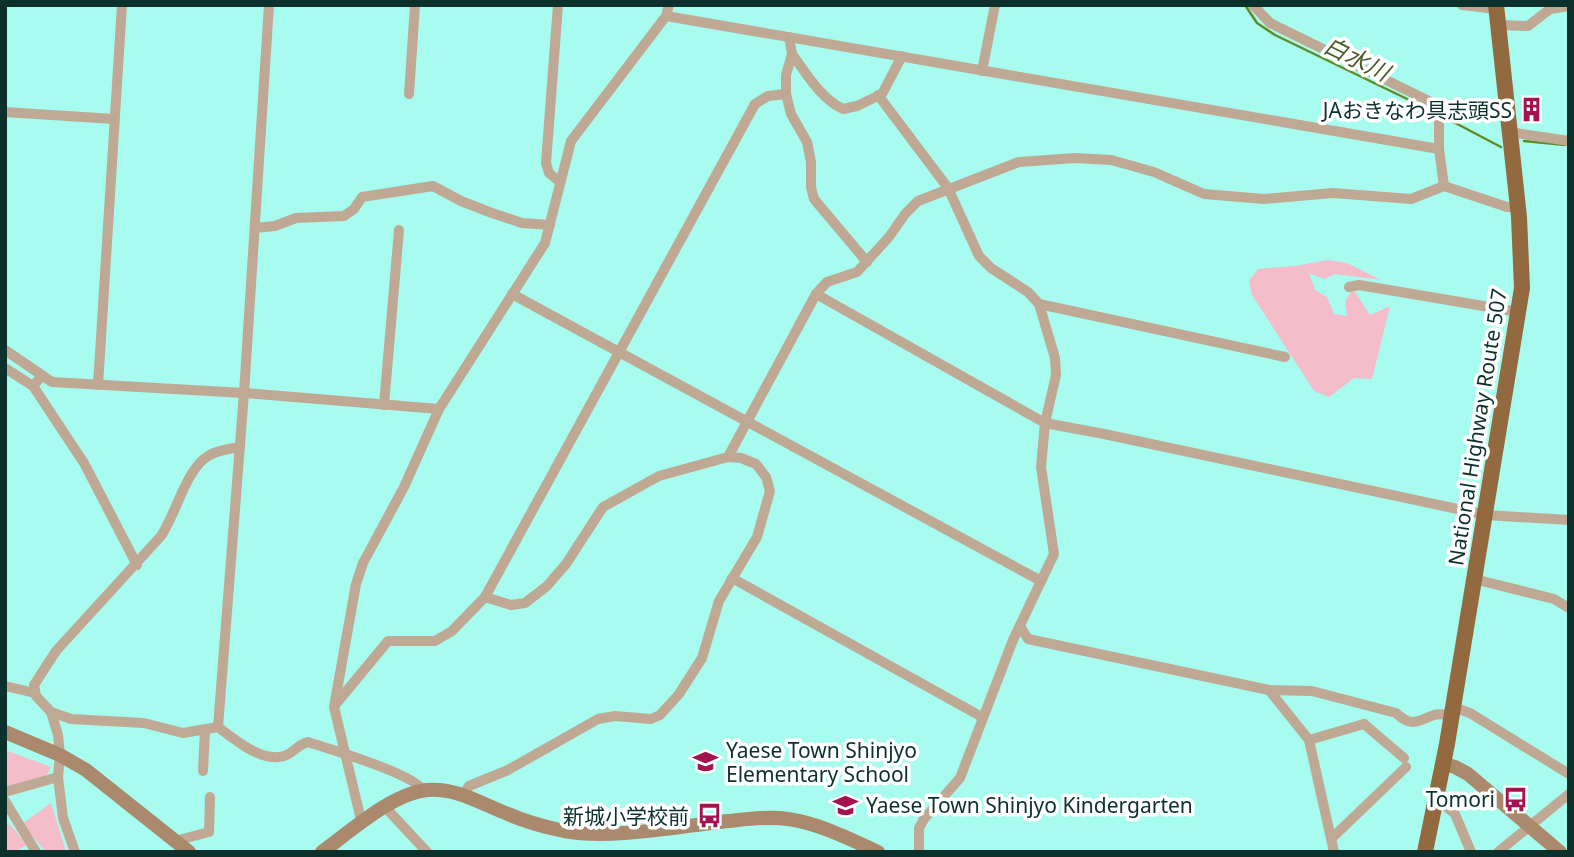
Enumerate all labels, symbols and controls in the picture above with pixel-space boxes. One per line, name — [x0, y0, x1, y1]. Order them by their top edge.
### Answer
water label: 白水川 — [1319, 28, 1398, 89]
place label: JAおきなわ具志頭SS — [1321, 96, 1512, 124]
building icon: JAおきなわ具志頭SS — [1518, 96, 1546, 124]
street label: National Highway Route 507 — [1441, 286, 1513, 568]
place label: Yaese Town Shinjyo Elementary School — [726, 736, 917, 788]
school or university icon: Yaese Town Shinjyo Elementary School — [692, 748, 720, 776]
place label: Tomori — [1426, 785, 1495, 813]
bus stop icon: Tomori — [1501, 785, 1529, 813]
school or university icon: Yaese Town Shinjyo Kindergarten — [832, 791, 860, 819]
place label: Yaese Town Shinjyo Kindergarten — [866, 791, 1193, 819]
place label: 新城小学校前 — [563, 802, 689, 830]
bus stop icon: 新城小学校前 — [695, 802, 723, 830]

